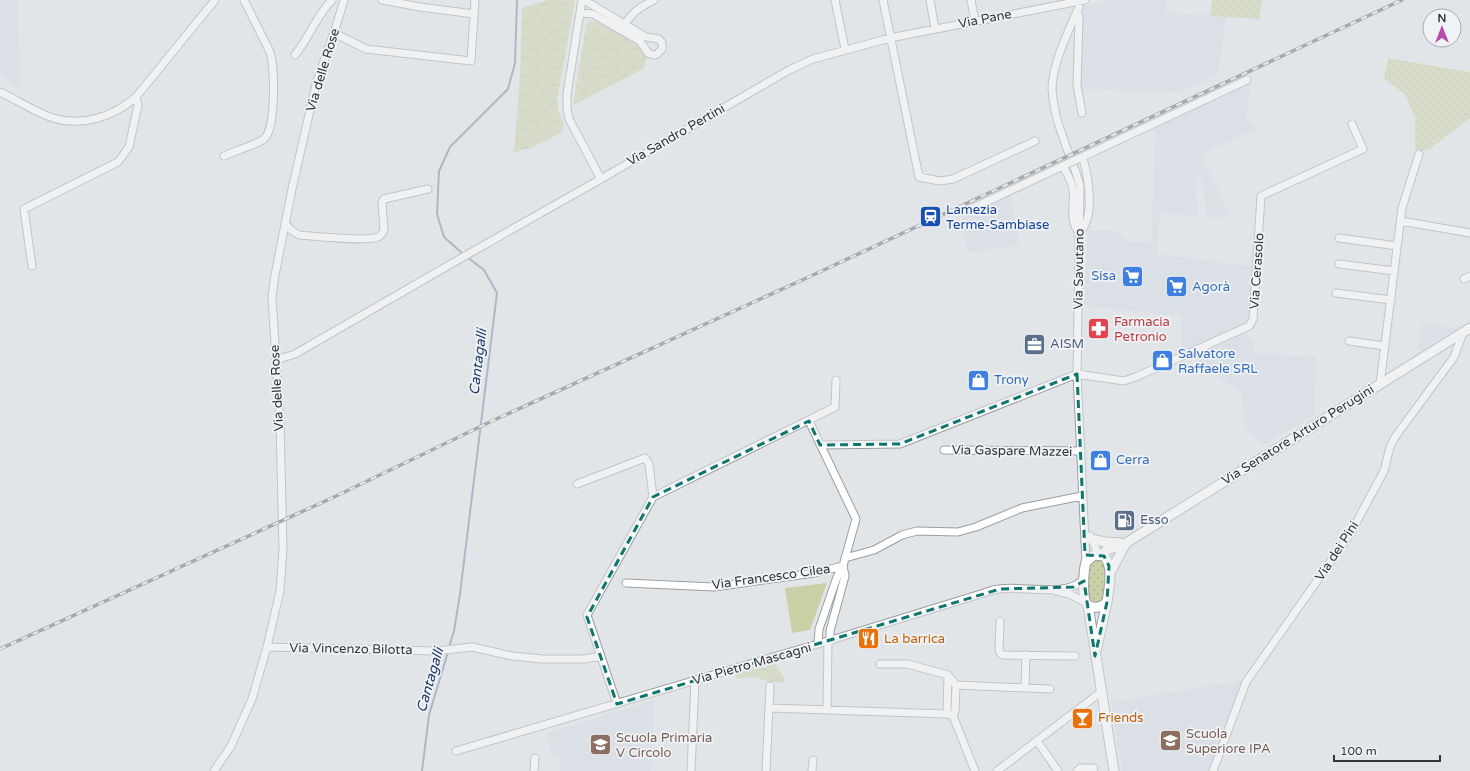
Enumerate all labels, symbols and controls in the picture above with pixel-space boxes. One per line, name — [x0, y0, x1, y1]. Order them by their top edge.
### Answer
street label: Via Pane — [957, 6, 1013, 32]
north arrow — [1422, 8, 1462, 48]
text: N — [1438, 12, 1446, 25]
street label: Via delle Rose — [303, 26, 343, 114]
street label: Via Sandro Pertini — [624, 100, 728, 170]
place label: Lamezia Terme-Sambiase — [946, 202, 1049, 233]
station icon: Lamezia Terme-Sambiase — [918, 204, 944, 230]
street label: Via Savutano — [1070, 228, 1088, 310]
street label: Via Cerasolo — [1246, 232, 1268, 310]
supermarket icon: Sisa — [1119, 263, 1145, 289]
place label: Sisa — [1091, 268, 1116, 284]
supermarket icon: Agorà — [1164, 274, 1190, 300]
place label: Agorà — [1192, 279, 1230, 295]
place label: Farmacia Petronio — [1114, 314, 1170, 345]
pharmacy icon: Farmacia Petronio — [1086, 316, 1112, 342]
water label: Cantagalli — [466, 327, 491, 396]
office icon: AISM — [1022, 331, 1048, 357]
place label: AISM — [1050, 336, 1084, 352]
street label: Via delle Rose — [267, 344, 287, 432]
place label: Salvatore Raffaele SRL — [1178, 346, 1258, 377]
shop icon: Salvatore Raffaele SRL — [1150, 348, 1176, 374]
shop icon: Trony — [965, 367, 991, 393]
place label: Trony — [994, 372, 1029, 388]
street label: Via Senatore Arturo Perugini — [1219, 381, 1377, 489]
street label: Via Gaspare Mazzei — [952, 442, 1072, 460]
shop icon: Cerra — [1087, 447, 1113, 473]
place label: Cerra — [1116, 452, 1149, 468]
fuel station icon: Esso — [1111, 507, 1137, 533]
place label: Esso — [1140, 512, 1169, 528]
street label: Via dei Pini — [1312, 518, 1362, 584]
street label: Via Francesco Cilea — [711, 561, 831, 593]
restaurant icon: La barrica — [856, 626, 882, 652]
place label: La barrica — [884, 631, 945, 647]
street label: Via Pietro Mascagni — [691, 639, 813, 689]
street label: Via Vincenzo Bilotta — [289, 640, 413, 658]
water label: Cantagalli — [413, 644, 448, 714]
bar icon: Friends — [1069, 705, 1095, 731]
place label: Friends — [1098, 710, 1144, 726]
place label: Scuola Superiore IPA — [1186, 726, 1271, 757]
school or university icon: Scuola Superiore IPA — [1158, 728, 1184, 754]
place label: Scuola Primaria V Circolo — [616, 730, 712, 761]
school or university icon: Scuola Primaria V Circolo — [588, 732, 614, 758]
scale bar — [1334, 737, 1440, 763]
text: 100 m — [1340, 744, 1377, 758]

